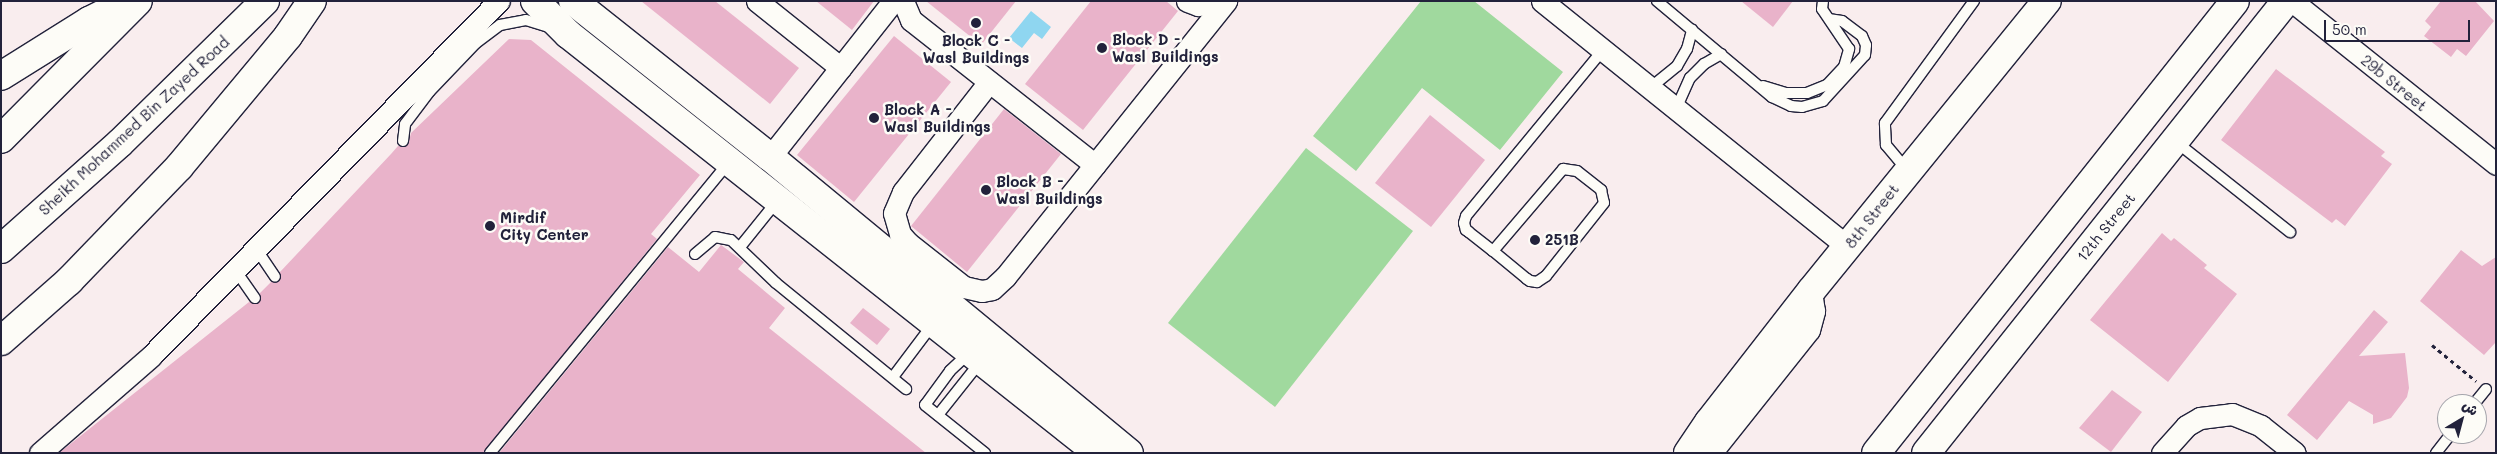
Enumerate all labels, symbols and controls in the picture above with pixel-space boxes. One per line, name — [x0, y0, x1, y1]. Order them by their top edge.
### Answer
scale bar — [2327, 10, 2473, 42]
marker: Block C - Wasl Buildings — [970, 17, 982, 29]
text: 50 m — [2332, 19, 2367, 39]
place label: Block D - Wasl Buildings — [1112, 30, 1218, 65]
place label: Block C - Wasl Buildings — [923, 31, 1029, 66]
street label: Sheikh Mohammed Bin Zayed Road — [35, 33, 233, 219]
marker: Block D - Wasl Buildings — [1096, 42, 1108, 54]
street label: 29b Street — [2358, 51, 2430, 115]
place label: Block A - Wasl Buildings — [884, 100, 990, 135]
marker: Block A - Wasl Buildings — [868, 112, 880, 124]
place label: Block B - Wasl Buildings — [996, 172, 1102, 207]
street label: 8th Street — [1841, 180, 1903, 252]
marker: Block B - Wasl Buildings — [980, 184, 992, 196]
street label: 12th Street — [2073, 189, 2139, 265]
place label: Mirdif City Center — [500, 208, 588, 243]
marker: Mirdif City Center — [484, 220, 496, 232]
place label: 251B — [1545, 231, 1579, 249]
marker: 251B — [1529, 234, 1541, 246]
north arrow — [2437, 394, 2487, 444]
text: ش — [2459, 395, 2483, 420]

